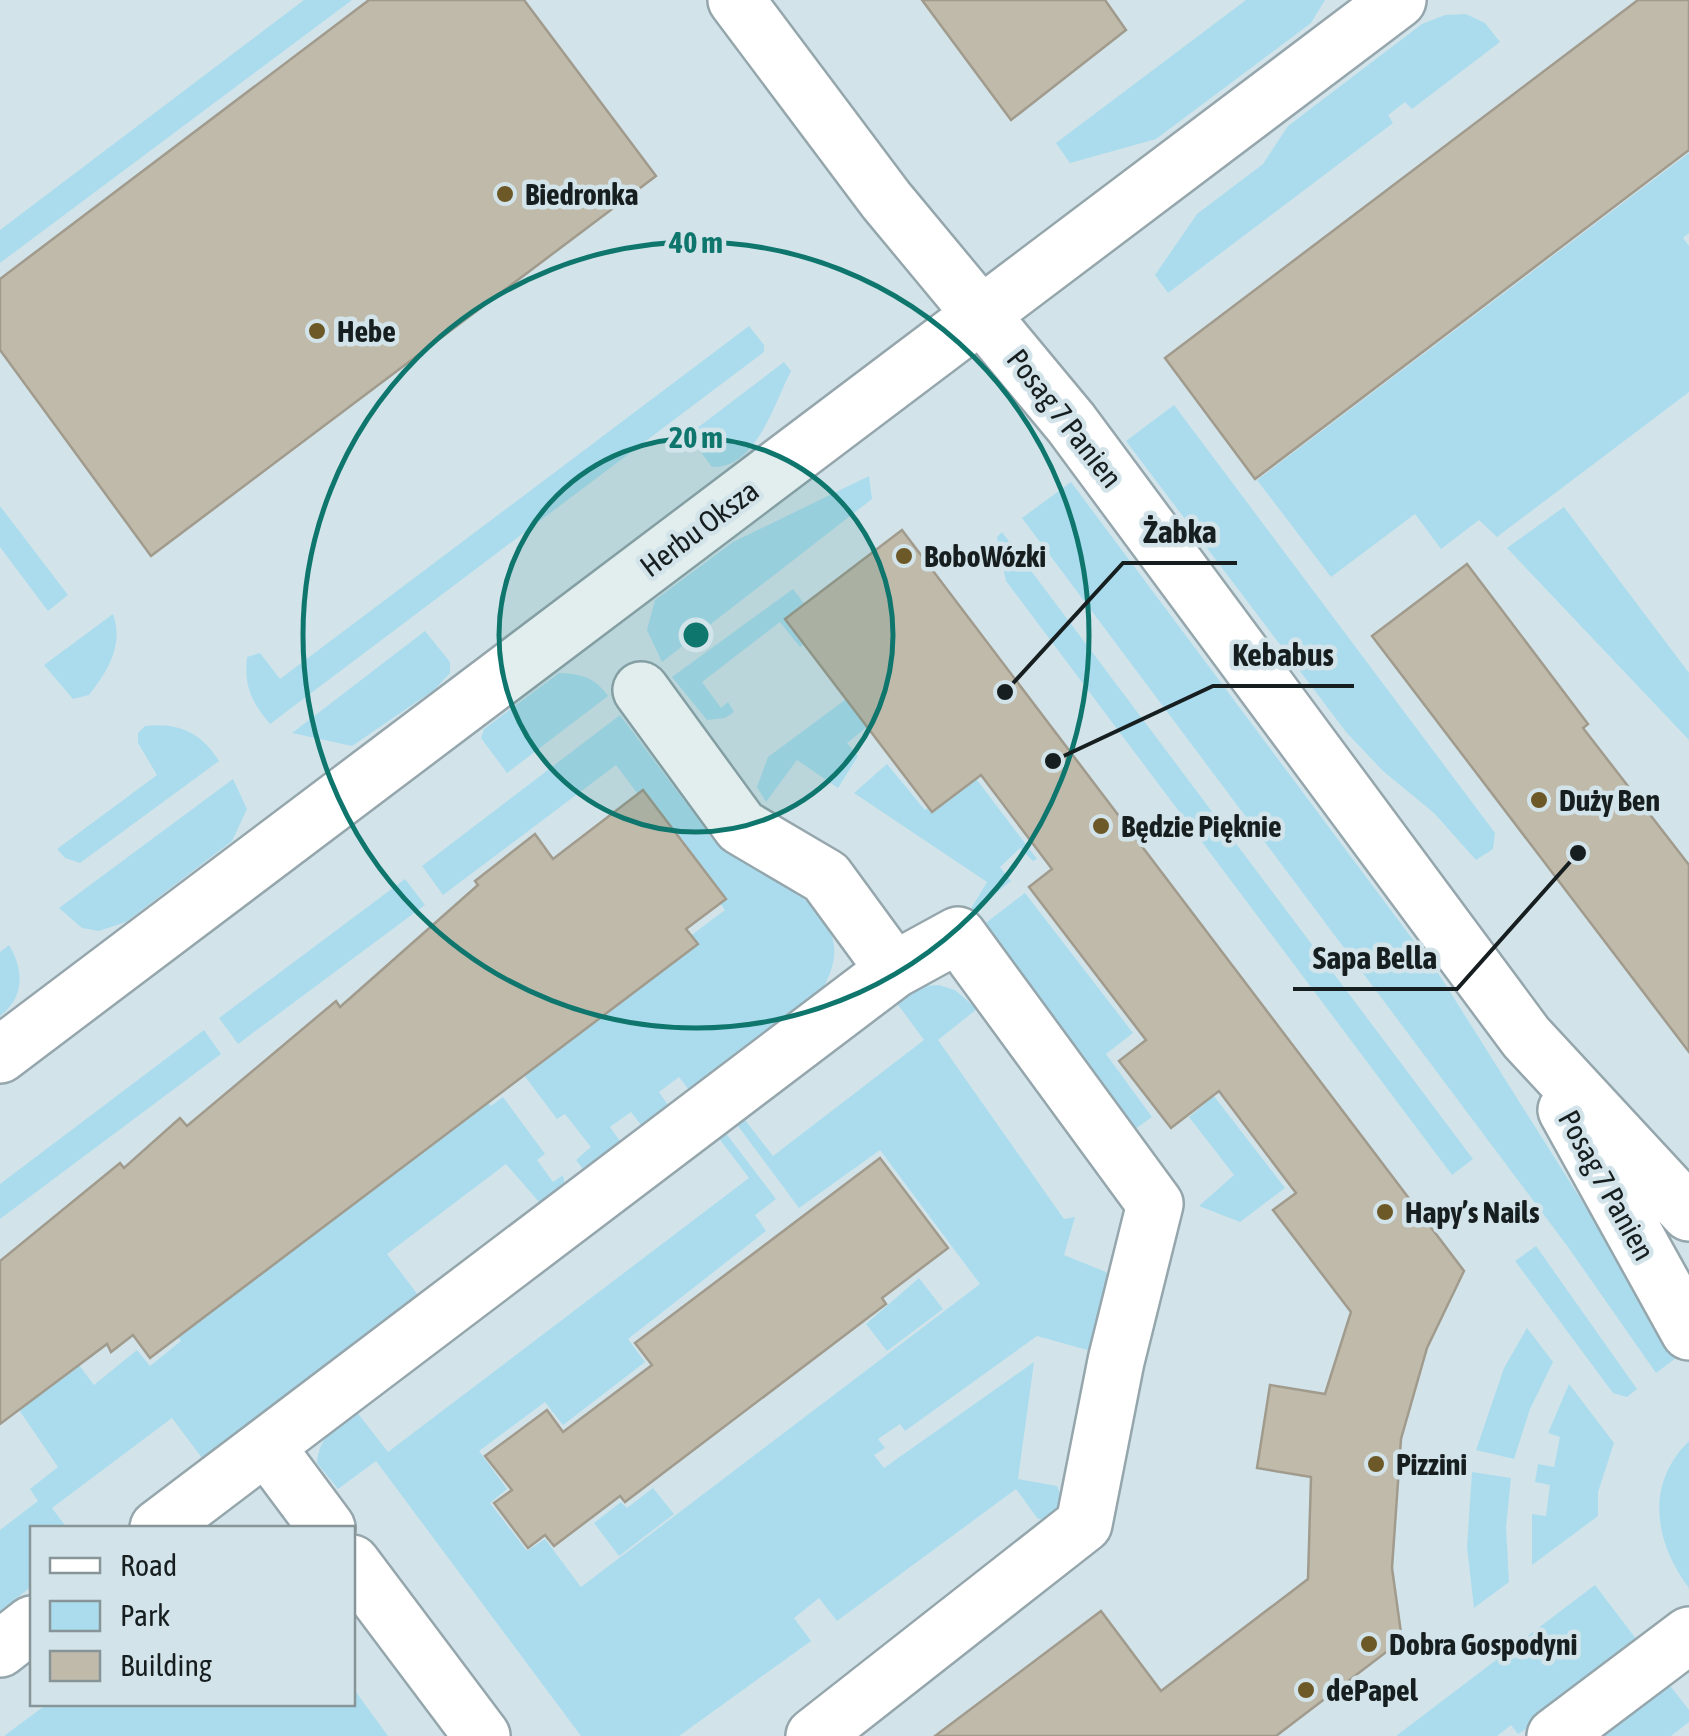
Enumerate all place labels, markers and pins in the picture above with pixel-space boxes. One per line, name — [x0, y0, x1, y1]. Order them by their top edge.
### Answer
place label: Biedronka — [525, 177, 639, 211]
marker: Biedronka — [494, 183, 516, 205]
place label: Hebe — [337, 314, 396, 348]
marker: Hebe — [306, 320, 328, 342]
callout: Żabka — [1123, 501, 1237, 563]
place label: BoboWózki — [924, 539, 1046, 573]
marker: BoboWózki — [893, 545, 915, 567]
centre of rings — [678, 617, 714, 653]
callout: Kebabus — [1213, 624, 1354, 686]
place label: Duży Ben — [1559, 783, 1660, 817]
marker: Duży Ben — [1528, 789, 1550, 811]
place label: Będzie Pięknie — [1121, 809, 1282, 843]
marker: Będzie Pięknie — [1090, 815, 1112, 837]
callout: Sapa Bella — [1293, 927, 1457, 989]
place label: Hapy’s Nails — [1405, 1195, 1540, 1229]
marker: Hapy’s Nails — [1374, 1201, 1396, 1223]
place label: Pizzini — [1396, 1447, 1467, 1481]
marker: Pizzini — [1365, 1453, 1387, 1475]
place label: Dobra Gospodyni — [1389, 1627, 1577, 1661]
marker: Dobra Gospodyni — [1358, 1633, 1380, 1655]
place label: dePapel — [1326, 1673, 1419, 1707]
marker: dePapel — [1295, 1679, 1317, 1701]

